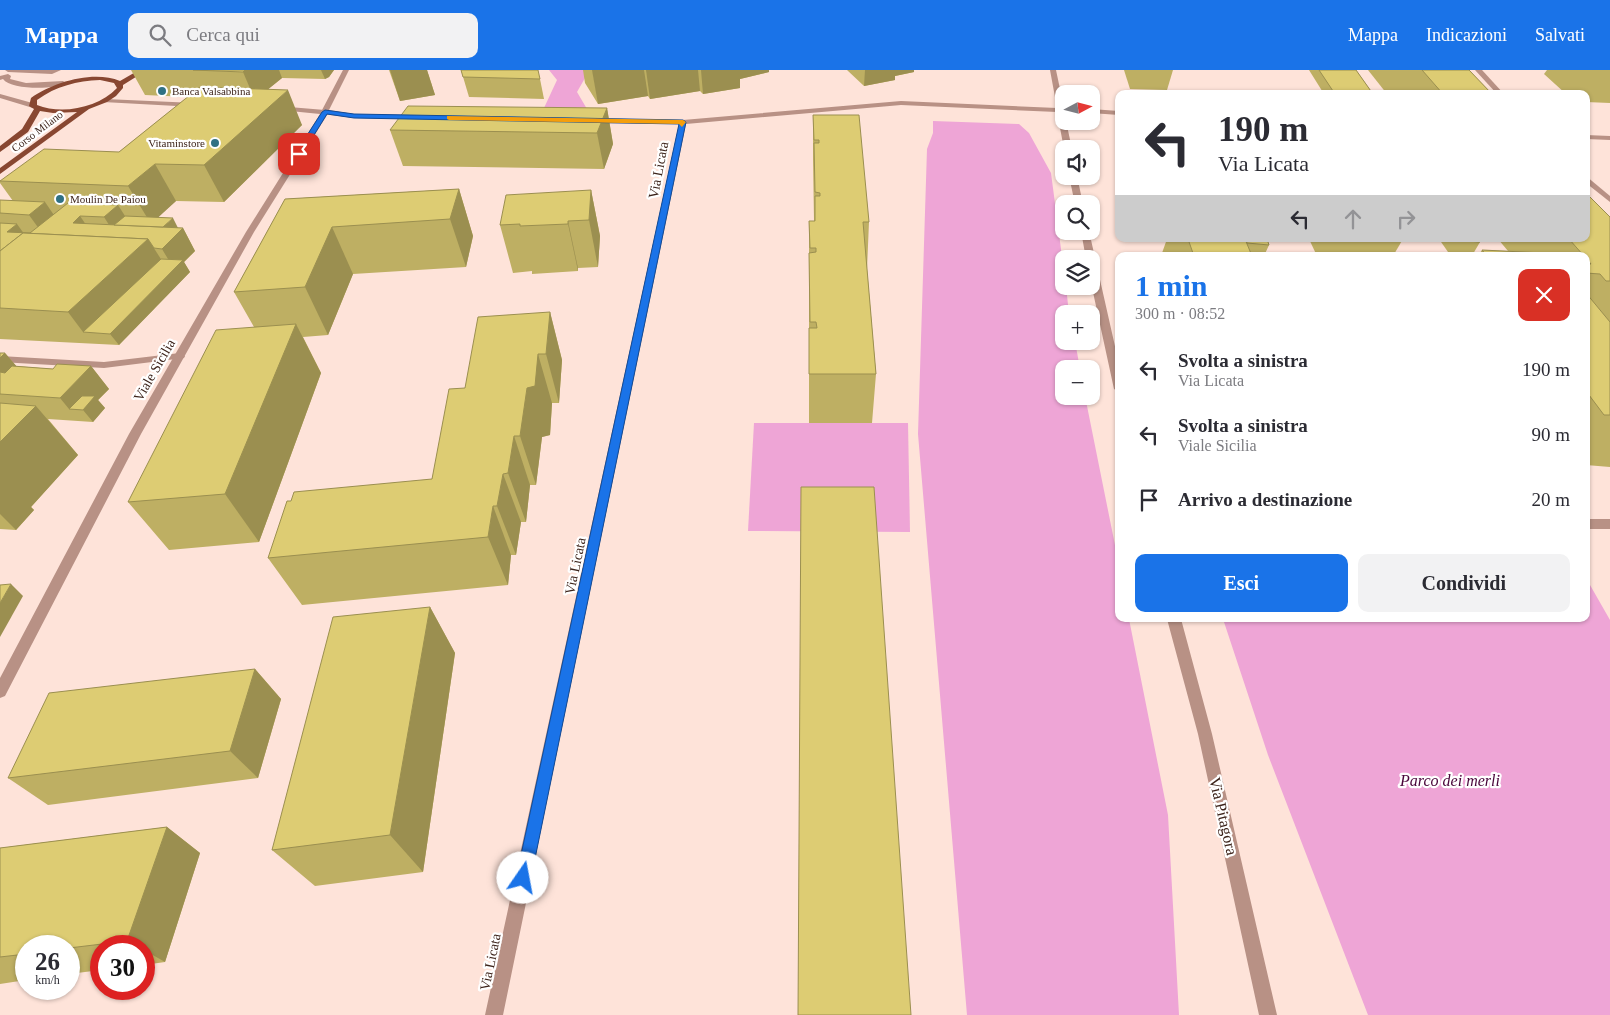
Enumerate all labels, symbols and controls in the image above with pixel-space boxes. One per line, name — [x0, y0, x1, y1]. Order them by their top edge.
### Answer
search box — [128, 13, 478, 58]
icon: search — [146, 21, 174, 49]
text: Mappa — [25, 22, 98, 48]
text: Cerca qui — [186, 24, 260, 45]
text: Mappa — [1348, 25, 1398, 45]
text: Indicazioni — [1426, 25, 1507, 45]
text: Salvati — [1535, 25, 1585, 45]
marker: Banca Valsabbina — [156, 85, 168, 97]
place label: Banca Valsabbina — [172, 85, 250, 97]
north arrow — [1055, 85, 1100, 130]
map controls — [1055, 85, 1100, 405]
street label: Corso Milano — [9, 108, 65, 154]
icon: left — [1135, 110, 1200, 175]
text: 190 m — [1218, 110, 1308, 149]
pin — [278, 133, 320, 175]
place label: Vitaminstore — [148, 137, 205, 149]
marker: Vitaminstore — [209, 137, 221, 149]
icon: arrive — [285, 140, 313, 168]
street label: Via Licata — [646, 140, 672, 200]
button: sound — [1055, 140, 1100, 185]
text: Via Licata — [1218, 151, 1309, 176]
marker: Moulin De Paiou — [54, 193, 66, 205]
place label: Moulin De Paiou — [70, 193, 146, 205]
button: search — [1055, 195, 1100, 240]
icon: left — [1286, 205, 1314, 233]
icon: ahead — [1339, 205, 1367, 233]
icon: right — [1392, 205, 1420, 233]
button: layers — [1055, 250, 1100, 295]
text: 1 min — [1135, 269, 1208, 302]
button: close — [1518, 269, 1570, 321]
button: + — [1055, 305, 1100, 350]
text: 300 m · 08:52 — [1135, 305, 1225, 322]
street label: Viale Sicilia — [131, 336, 179, 404]
text: Svolta a sinistra — [1178, 350, 1308, 371]
icon: left — [1135, 356, 1163, 384]
text: 190 m — [1522, 359, 1570, 380]
button: − — [1055, 360, 1100, 405]
text: Via Licata — [1178, 372, 1244, 389]
text: Svolta a sinistra — [1178, 415, 1308, 436]
icon: left — [1135, 421, 1163, 449]
text: 90 m — [1531, 424, 1570, 445]
text: Viale Sicilia — [1178, 437, 1257, 454]
icon: arrive — [1135, 486, 1163, 514]
text: Arrivo a destinazione — [1178, 489, 1352, 510]
text: 20 m — [1531, 489, 1570, 510]
street label: Via Licata — [562, 535, 589, 596]
button: Esci — [1135, 554, 1348, 612]
button: Condividi — [1358, 554, 1570, 612]
park label: Parco dei merli — [1399, 772, 1500, 789]
street label: Via Pitagora — [1205, 775, 1241, 857]
position arrow — [496, 851, 548, 903]
street label: Via Licata — [477, 931, 504, 992]
speed limit sign: 30 — [90, 935, 155, 1000]
text: 26 — [35, 948, 60, 975]
text: km/h — [35, 973, 60, 987]

